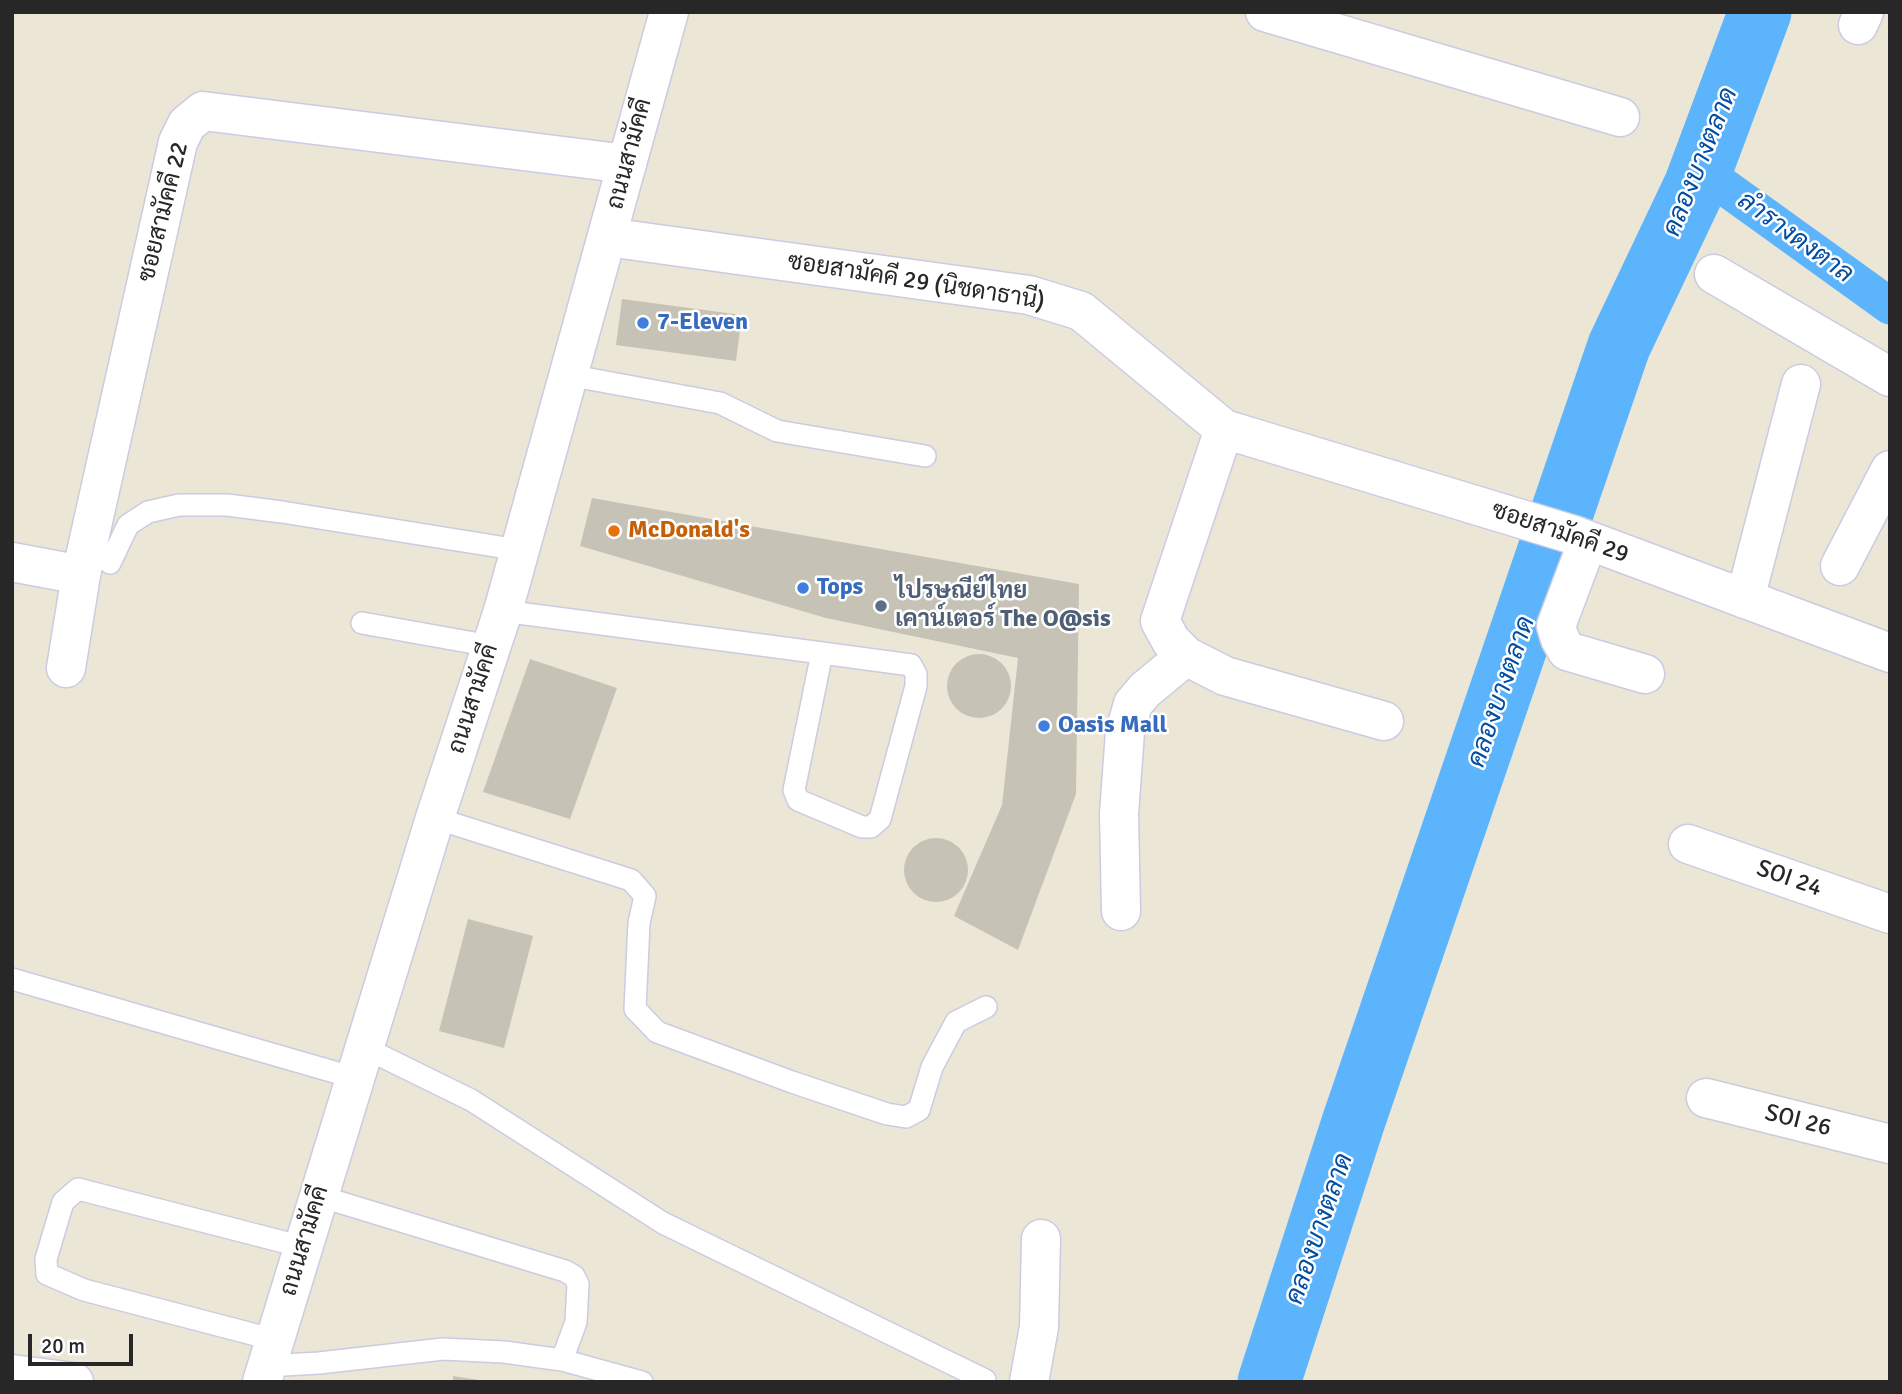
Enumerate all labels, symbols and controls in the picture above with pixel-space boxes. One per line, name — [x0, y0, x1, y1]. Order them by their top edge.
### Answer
water label: คลองบางตลาด — [1657, 83, 1745, 241]
street label: ถนนสามัคคี — [601, 95, 659, 213]
street label: ซอยสามัคคี 22 — [133, 139, 195, 285]
water label: ลำรางดงตาล — [1731, 186, 1859, 290]
street label: ซอยสามัคคี 29 (นิชดาธานี) — [785, 247, 1047, 317]
place label: 7-Eleven — [657, 309, 748, 337]
marker: 7-Eleven — [635, 315, 651, 331]
street label: ซอยสามัคคี 29 — [1488, 496, 1632, 570]
place label: McDonald's — [628, 517, 750, 545]
marker: McDonald's — [606, 523, 622, 539]
place label: Tops — [817, 574, 863, 602]
place label: ไปรษณีย์ไทย เคาน์เตอร์ The O@sis — [895, 578, 1111, 634]
marker: Tops — [795, 580, 811, 596]
marker: ไปรษณีย์ไทย เคาน์เตอร์ The O@sis — [873, 598, 889, 614]
water label: คลองบางตลาด — [1462, 612, 1542, 772]
street label: ถนนสามัคคี — [443, 640, 505, 758]
place label: Oasis Mall — [1058, 712, 1167, 740]
marker: Oasis Mall — [1036, 718, 1052, 734]
street label: SOI 24 — [1753, 854, 1825, 904]
street label: SOI 26 — [1762, 1099, 1834, 1143]
water label: คลองบางตลาด — [1280, 1149, 1360, 1309]
street label: ถนนสามัคคี — [275, 1182, 335, 1300]
scale bar — [32, 1320, 136, 1364]
text: 20 m — [41, 1333, 85, 1359]

